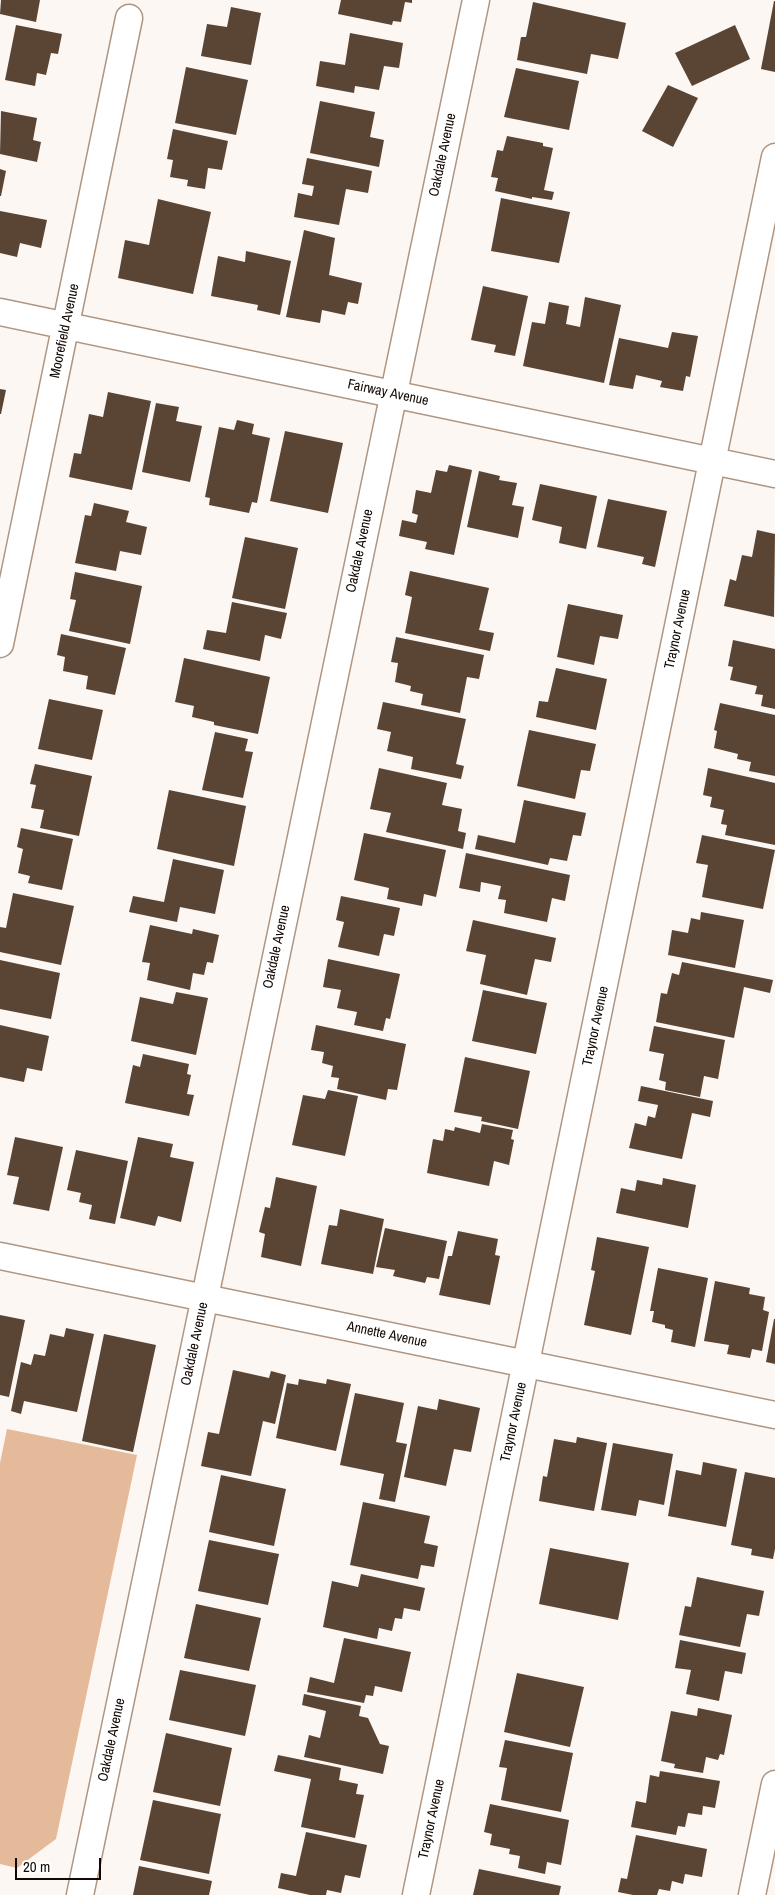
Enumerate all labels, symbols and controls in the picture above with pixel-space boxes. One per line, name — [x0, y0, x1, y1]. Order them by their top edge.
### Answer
street label: Oakdale Avenue — [426, 112, 460, 198]
street label: Moorefield Avenue — [47, 282, 83, 380]
street label: Fairway Avenue — [346, 376, 430, 410]
street label: Oakdale Avenue — [343, 508, 377, 594]
street label: Traynor Avenue — [661, 588, 695, 670]
street label: Oakdale Avenue — [260, 904, 294, 990]
street label: Traynor Avenue — [579, 985, 613, 1067]
street label: Oakdale Avenue — [178, 1301, 212, 1387]
street label: Annette Avenue — [345, 1318, 429, 1352]
street label: Traynor Avenue — [497, 1381, 531, 1463]
street label: Oakdale Avenue — [95, 1697, 129, 1783]
street label: Traynor Avenue — [415, 1778, 449, 1860]
scale bar — [18, 1848, 104, 1880]
text: 20 m — [23, 1856, 50, 1877]

